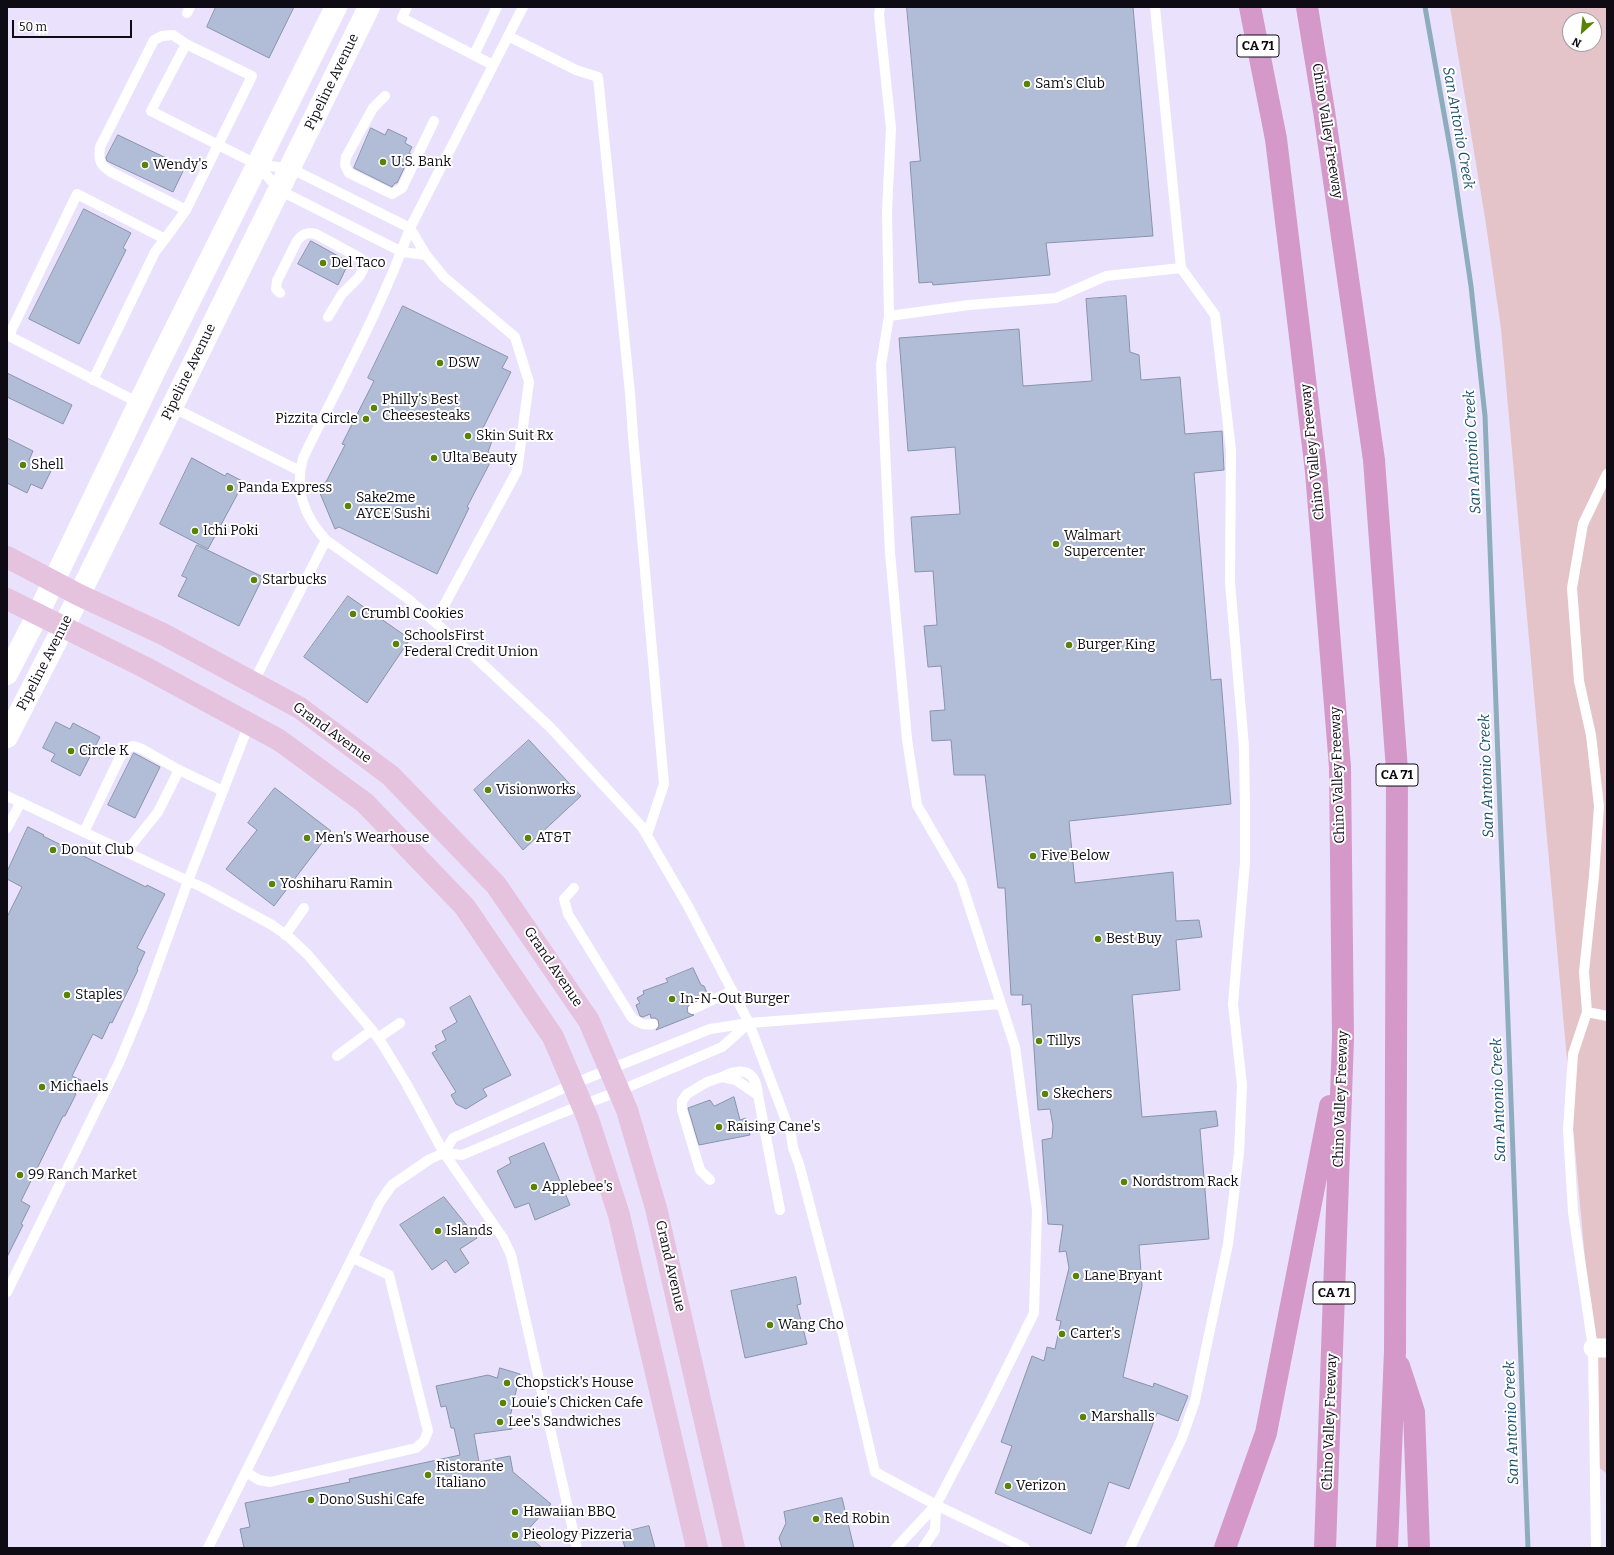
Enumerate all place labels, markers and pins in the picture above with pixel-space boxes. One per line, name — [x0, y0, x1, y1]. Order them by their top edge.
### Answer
place label: Sam's Club — [1035, 76, 1105, 92]
marker: Sam's Club — [1022, 79, 1032, 89]
place label: U.S. Bank — [391, 154, 451, 170]
place label: Wendy's — [153, 157, 208, 173]
marker: U.S. Bank — [378, 157, 388, 167]
marker: Wendy's — [140, 160, 150, 170]
place label: Del Taco — [331, 255, 385, 271]
marker: Del Taco — [318, 258, 328, 268]
place label: DSW — [448, 355, 480, 371]
marker: DSW — [435, 358, 445, 368]
place label: Philly's Best Cheesesteaks — [382, 392, 470, 424]
marker: Philly's Best Cheesesteaks — [369, 403, 379, 413]
place label: Pizzita Circle — [275, 411, 358, 427]
marker: Pizzita Circle — [361, 414, 371, 424]
place label: Skin Suit Rx — [476, 428, 554, 444]
marker: Skin Suit Rx — [463, 431, 473, 441]
place label: Ulta Beauty — [442, 450, 517, 466]
marker: Ulta Beauty — [429, 453, 439, 463]
place label: Shell — [31, 457, 64, 473]
marker: Shell — [18, 460, 28, 470]
place label: Panda Express — [238, 480, 332, 496]
marker: Panda Express — [225, 483, 235, 493]
place label: Sake2me AYCE Sushi — [356, 490, 430, 522]
marker: Sake2me AYCE Sushi — [343, 501, 353, 511]
place label: Ichi Poki — [203, 523, 258, 539]
marker: Ichi Poki — [190, 526, 200, 536]
place label: Walmart Supercenter — [1064, 528, 1145, 560]
marker: Walmart Supercenter — [1051, 539, 1061, 549]
place label: Starbucks — [262, 572, 327, 588]
marker: Starbucks — [249, 575, 259, 585]
place label: Crumbl Cookies — [361, 606, 464, 622]
marker: Crumbl Cookies — [348, 609, 358, 619]
place label: SchoolsFirst Federal Credit Union — [404, 628, 538, 660]
place label: Burger King — [1077, 637, 1155, 653]
marker: SchoolsFirst Federal Credit Union — [391, 639, 401, 649]
marker: Burger King — [1064, 640, 1074, 650]
place label: Circle K — [79, 743, 129, 759]
marker: Circle K — [66, 746, 76, 756]
place label: Visionworks — [496, 782, 576, 798]
marker: Visionworks — [483, 785, 493, 795]
place label: Men's Wearhouse — [315, 830, 429, 846]
place label: AT&T — [536, 830, 571, 846]
marker: Men's Wearhouse — [302, 833, 312, 843]
marker: AT&T — [523, 833, 533, 843]
place label: Donut Club — [61, 842, 134, 858]
marker: Donut Club — [48, 845, 58, 855]
place label: Five Below — [1041, 848, 1110, 864]
marker: Five Below — [1028, 851, 1038, 861]
place label: Yoshiharu Ramin — [280, 876, 393, 892]
marker: Yoshiharu Ramin — [267, 879, 277, 889]
place label: Best Buy — [1106, 931, 1162, 947]
marker: Best Buy — [1093, 934, 1103, 944]
place label: Staples — [75, 987, 123, 1003]
marker: Staples — [62, 990, 72, 1000]
place label: In-N-Out Burger — [680, 991, 789, 1007]
marker: In-N-Out Burger — [667, 994, 677, 1004]
place label: Tillys — [1047, 1033, 1081, 1049]
marker: Tillys — [1034, 1036, 1044, 1046]
place label: Michaels — [50, 1079, 108, 1095]
marker: Michaels — [37, 1082, 47, 1092]
place label: Skechers — [1053, 1086, 1112, 1102]
marker: Skechers — [1040, 1089, 1050, 1099]
place label: Raising Cane's — [727, 1119, 820, 1135]
marker: Raising Cane's — [714, 1122, 724, 1132]
place label: 99 Ranch Market — [28, 1167, 137, 1183]
marker: 99 Ranch Market — [15, 1170, 25, 1180]
place label: Nordstrom Rack — [1132, 1174, 1238, 1190]
marker: Nordstrom Rack — [1119, 1177, 1129, 1187]
place label: Applebee's — [542, 1179, 613, 1195]
marker: Applebee's — [529, 1182, 539, 1192]
place label: Islands — [446, 1223, 493, 1239]
marker: Islands — [433, 1226, 443, 1236]
place label: Lane Bryant — [1084, 1268, 1162, 1284]
marker: Lane Bryant — [1071, 1271, 1081, 1281]
place label: Wang Cho — [778, 1317, 844, 1333]
marker: Wang Cho — [765, 1320, 775, 1330]
place label: Carter's — [1070, 1326, 1121, 1342]
marker: Carter's — [1057, 1329, 1067, 1339]
place label: Chopstick's House — [515, 1375, 634, 1391]
marker: Chopstick's House — [502, 1378, 512, 1388]
place label: Louie's Chicken Cafe — [511, 1395, 643, 1411]
marker: Louie's Chicken Cafe — [498, 1398, 508, 1408]
place label: Marshalls — [1091, 1409, 1155, 1425]
marker: Marshalls — [1078, 1412, 1088, 1422]
place label: Lee's Sandwiches — [508, 1414, 621, 1430]
marker: Lee's Sandwiches — [495, 1417, 505, 1427]
place label: Ristorante Italiano — [436, 1459, 504, 1492]
marker: Ristorante Italiano — [423, 1470, 433, 1480]
place label: Verizon — [1016, 1478, 1066, 1494]
marker: Verizon — [1003, 1481, 1013, 1491]
place label: Dono Sushi Cafe — [319, 1492, 425, 1508]
marker: Dono Sushi Cafe — [306, 1495, 316, 1505]
place label: Hawaiian BBQ — [523, 1504, 615, 1520]
marker: Hawaiian BBQ — [510, 1507, 520, 1517]
place label: Red Robin — [824, 1511, 890, 1527]
marker: Red Robin — [811, 1514, 821, 1524]
place label: Pieology Pizzeria — [523, 1527, 632, 1543]
marker: Pieology Pizzeria — [510, 1530, 520, 1540]

